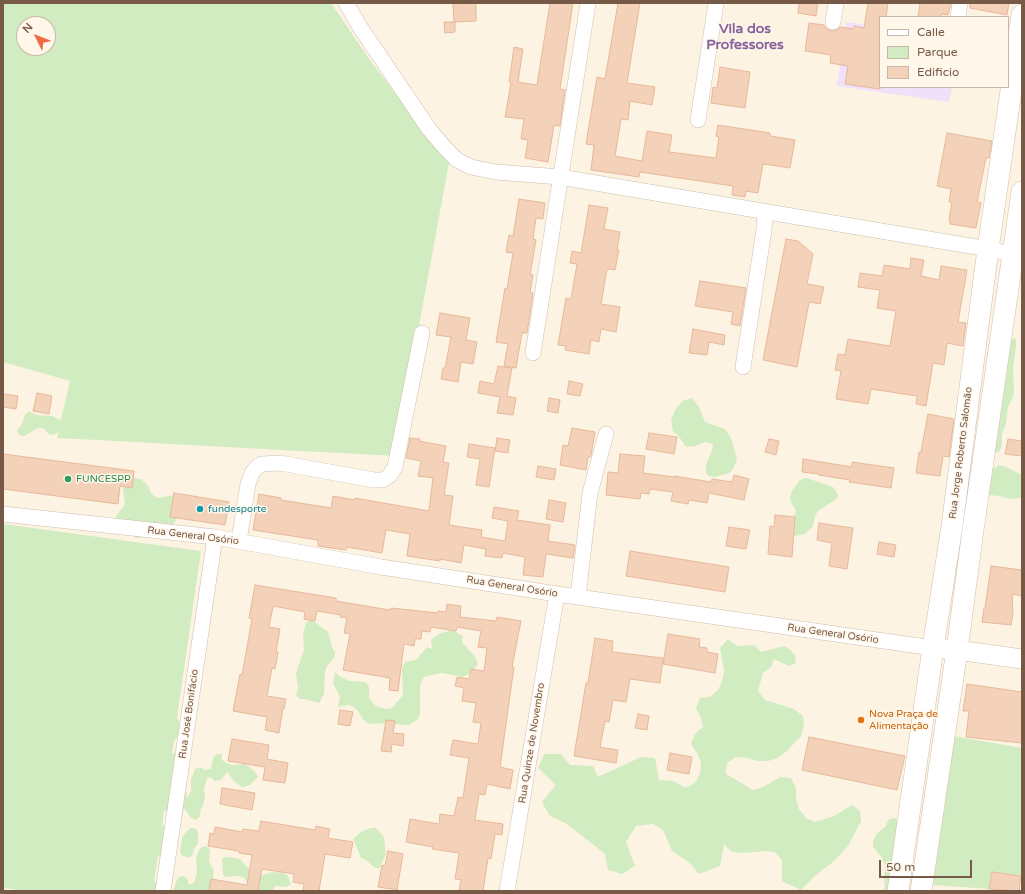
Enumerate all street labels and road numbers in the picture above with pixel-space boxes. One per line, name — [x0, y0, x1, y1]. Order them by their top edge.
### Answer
street label: Rua Jorge Roberto Salomão — [947, 386, 975, 520]
street label: Rua General Osório — [146, 524, 240, 548]
street label: Rua General Osório — [465, 574, 559, 600]
street label: Rua General Osório — [786, 622, 880, 646]
street label: Rua José Bonifácio — [177, 669, 201, 759]
street label: Rua Quinze de Novembro — [517, 682, 547, 804]

